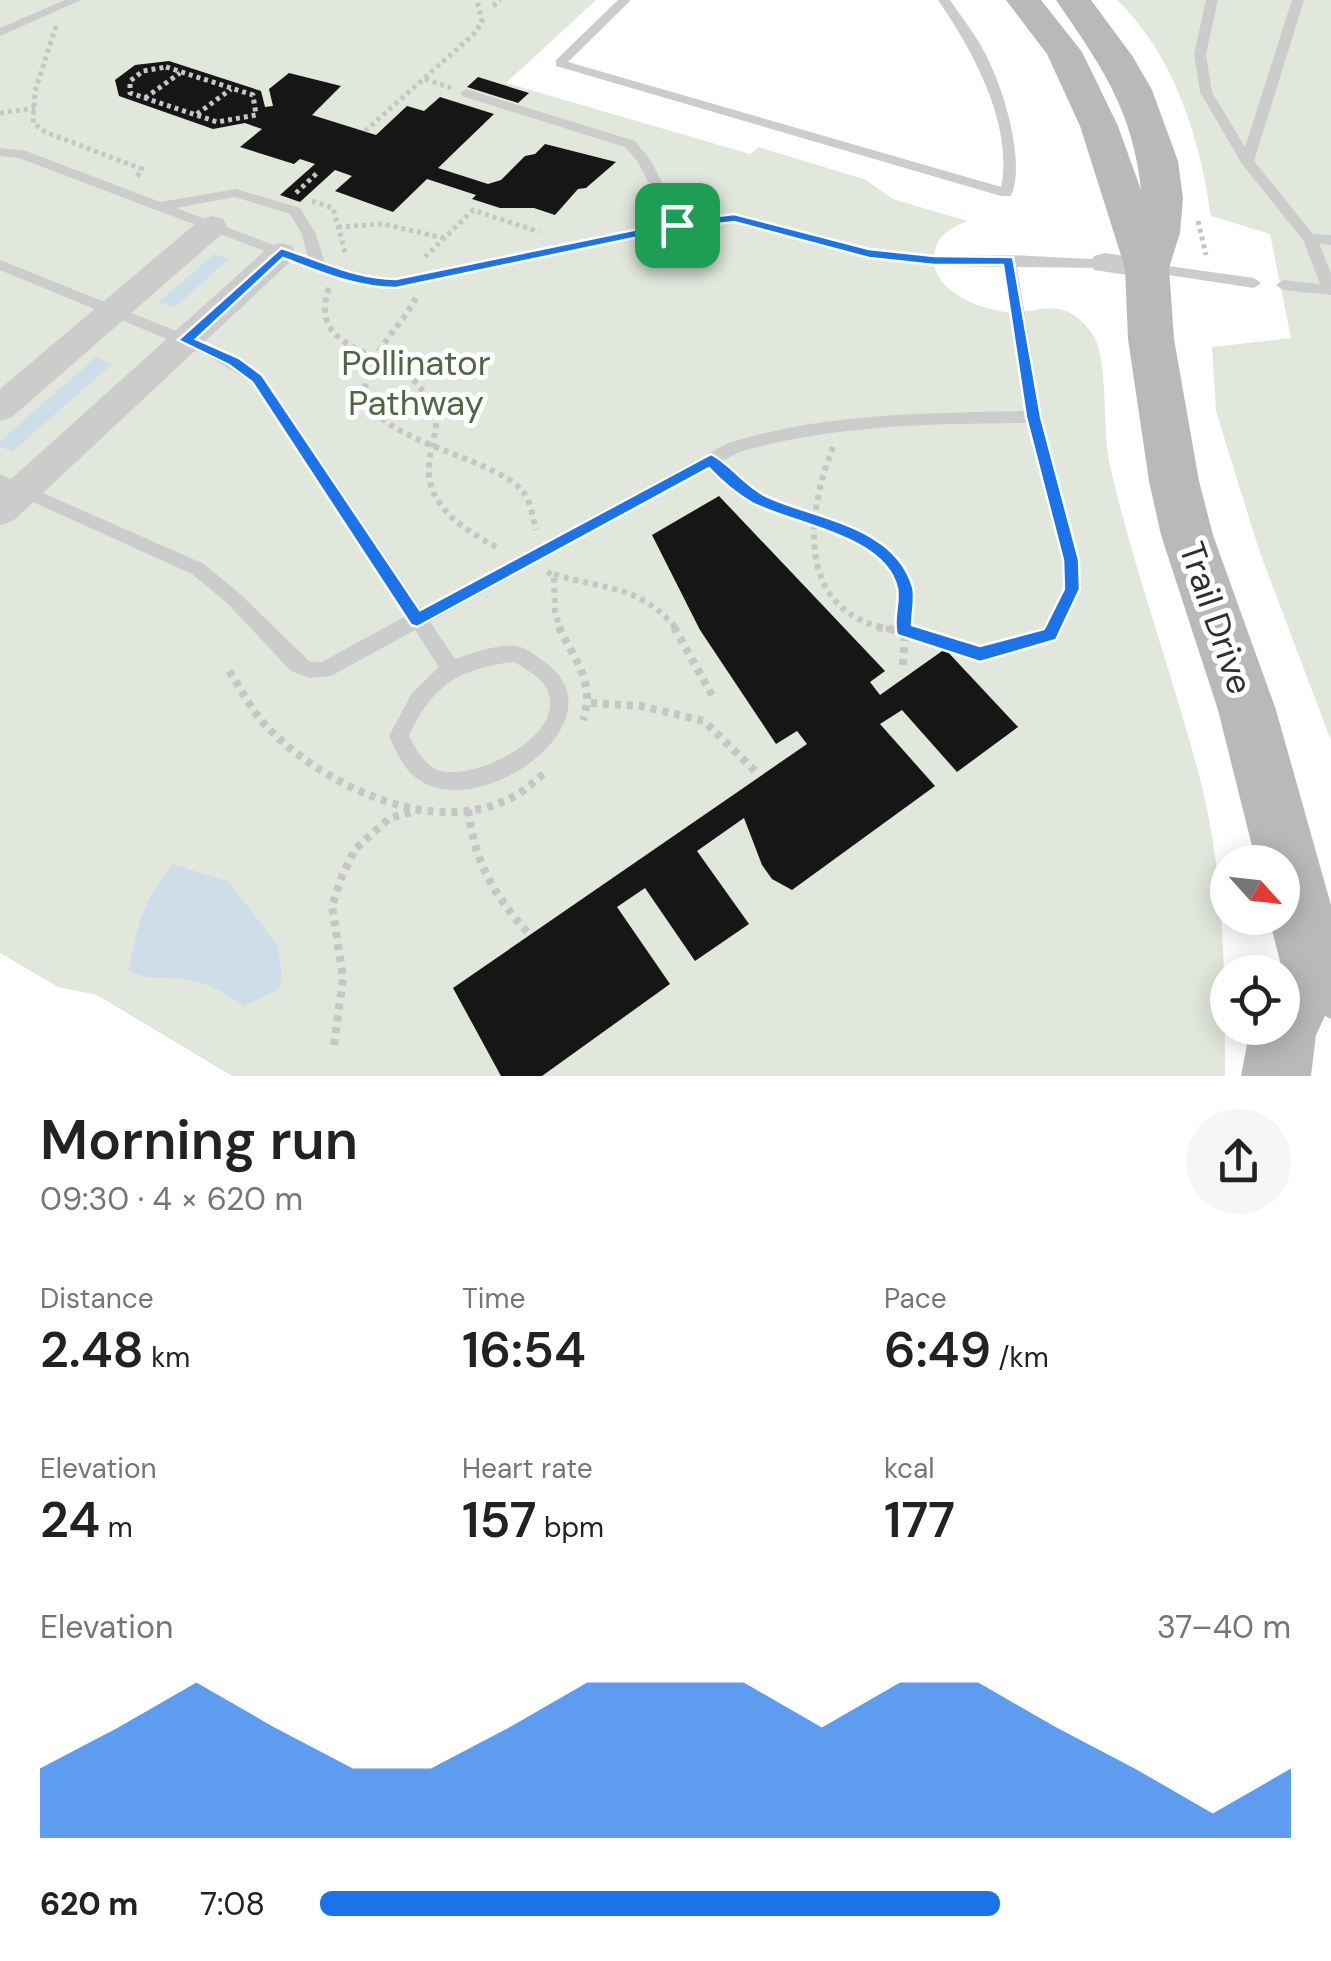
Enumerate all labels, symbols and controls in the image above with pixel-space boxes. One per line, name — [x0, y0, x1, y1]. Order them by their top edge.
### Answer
pin — [635, 183, 720, 268]
icon: arrive — [650, 198, 705, 253]
park label: Pollinator Pathway — [341, 340, 491, 426]
street label: Trail Drive — [1169, 536, 1263, 700]
north arrow — [1210, 845, 1300, 935]
map controls — [1210, 845, 1300, 1045]
button: locate — [1210, 955, 1300, 1045]
text: Morning run — [40, 1104, 358, 1176]
button: share — [1186, 1109, 1291, 1214]
text: 09:30 · 4 × 620 m — [40, 1178, 303, 1220]
text: Distance — [40, 1280, 154, 1317]
text: Time — [462, 1280, 525, 1317]
text: Pace — [884, 1280, 947, 1317]
text: 2.48 — [40, 1317, 144, 1383]
text: 16:54 — [462, 1317, 586, 1383]
text: 6:49 — [884, 1317, 991, 1383]
text: km — [144, 1339, 190, 1376]
text: /km — [991, 1339, 1049, 1376]
text: Elevation — [40, 1450, 157, 1487]
text: Heart rate — [462, 1450, 593, 1487]
text: kcal — [884, 1450, 935, 1487]
text: 24 — [40, 1487, 100, 1553]
text: 157 — [462, 1487, 537, 1553]
text: 177 — [884, 1487, 955, 1553]
text: m — [100, 1509, 133, 1546]
text: bpm — [537, 1509, 604, 1546]
text: Elevation — [40, 1606, 173, 1648]
text: 37–40 m — [1157, 1606, 1291, 1648]
text: 620 m — [40, 1883, 138, 1925]
text: 7:08 — [200, 1883, 265, 1925]

